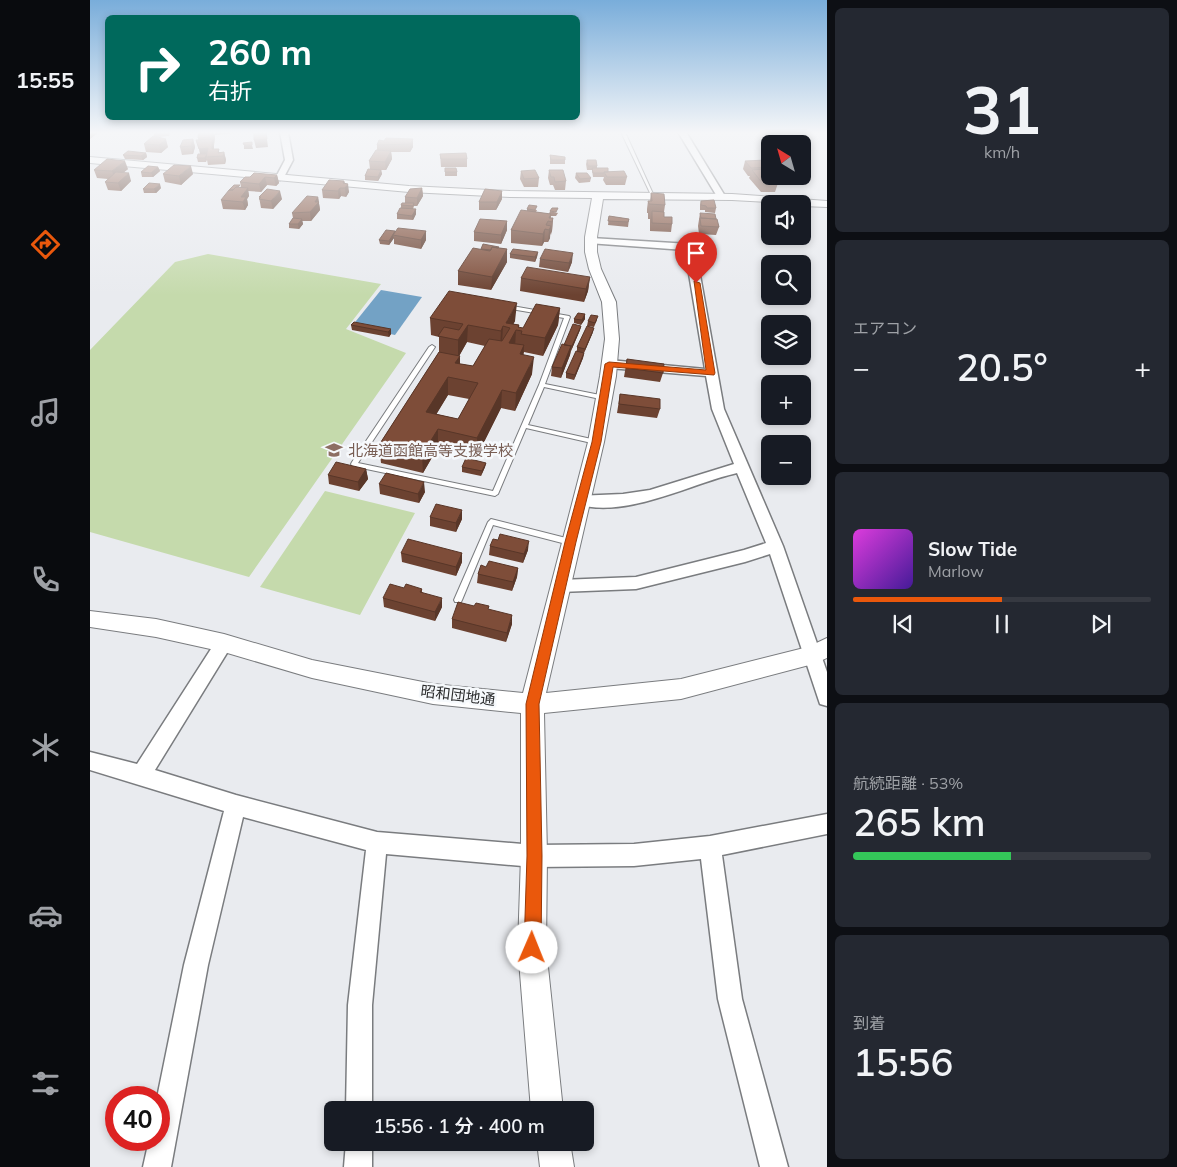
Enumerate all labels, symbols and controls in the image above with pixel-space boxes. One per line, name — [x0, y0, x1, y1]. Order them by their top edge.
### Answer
text: 260 m — [208, 30, 312, 74]
icon: right — [125, 35, 190, 100]
text: 15:55 — [16, 66, 74, 94]
text: 31 — [963, 69, 1041, 150]
text: 右折 — [208, 77, 252, 105]
north arrow — [761, 135, 811, 185]
map controls — [761, 135, 811, 485]
text: km/h — [984, 142, 1020, 162]
button: sound — [761, 195, 811, 245]
icon: directions — [28, 227, 63, 262]
pin — [675, 232, 717, 283]
icon: arrive — [682, 239, 710, 267]
button: search — [761, 255, 811, 305]
button: layers — [761, 315, 811, 365]
text: エアコン — [853, 318, 917, 338]
text: 20.5° — [956, 343, 1048, 391]
text: − — [853, 350, 870, 385]
text: + — [1134, 350, 1151, 385]
button: + — [761, 375, 811, 425]
icon: music — [28, 395, 63, 430]
button: − — [761, 435, 811, 485]
school or university icon: 北海道函館高等支援学校 — [324, 440, 344, 460]
place label: 北海道函館高等支援学校 — [348, 441, 513, 460]
text: Slow Tide — [928, 537, 1017, 561]
text: Marlow — [928, 561, 984, 581]
icon: phone — [28, 562, 63, 597]
icon: previous — [889, 610, 917, 638]
icon: pause — [988, 610, 1016, 638]
icon: next — [1087, 610, 1115, 638]
street label: 昭和団地通 — [420, 681, 496, 709]
icon: climate — [28, 730, 63, 765]
text: 航続距離 · 53% — [853, 773, 963, 793]
text: 265 km — [853, 798, 986, 846]
icon: car — [28, 898, 63, 933]
position arrow — [505, 921, 557, 973]
text: 到着 — [853, 1013, 885, 1033]
text: 15:56 — [853, 1038, 953, 1086]
icon: filters — [28, 1066, 63, 1101]
speed limit sign: 40 — [105, 1086, 170, 1151]
text: 15:56 · 1 分 · 400 m — [373, 1114, 545, 1138]

